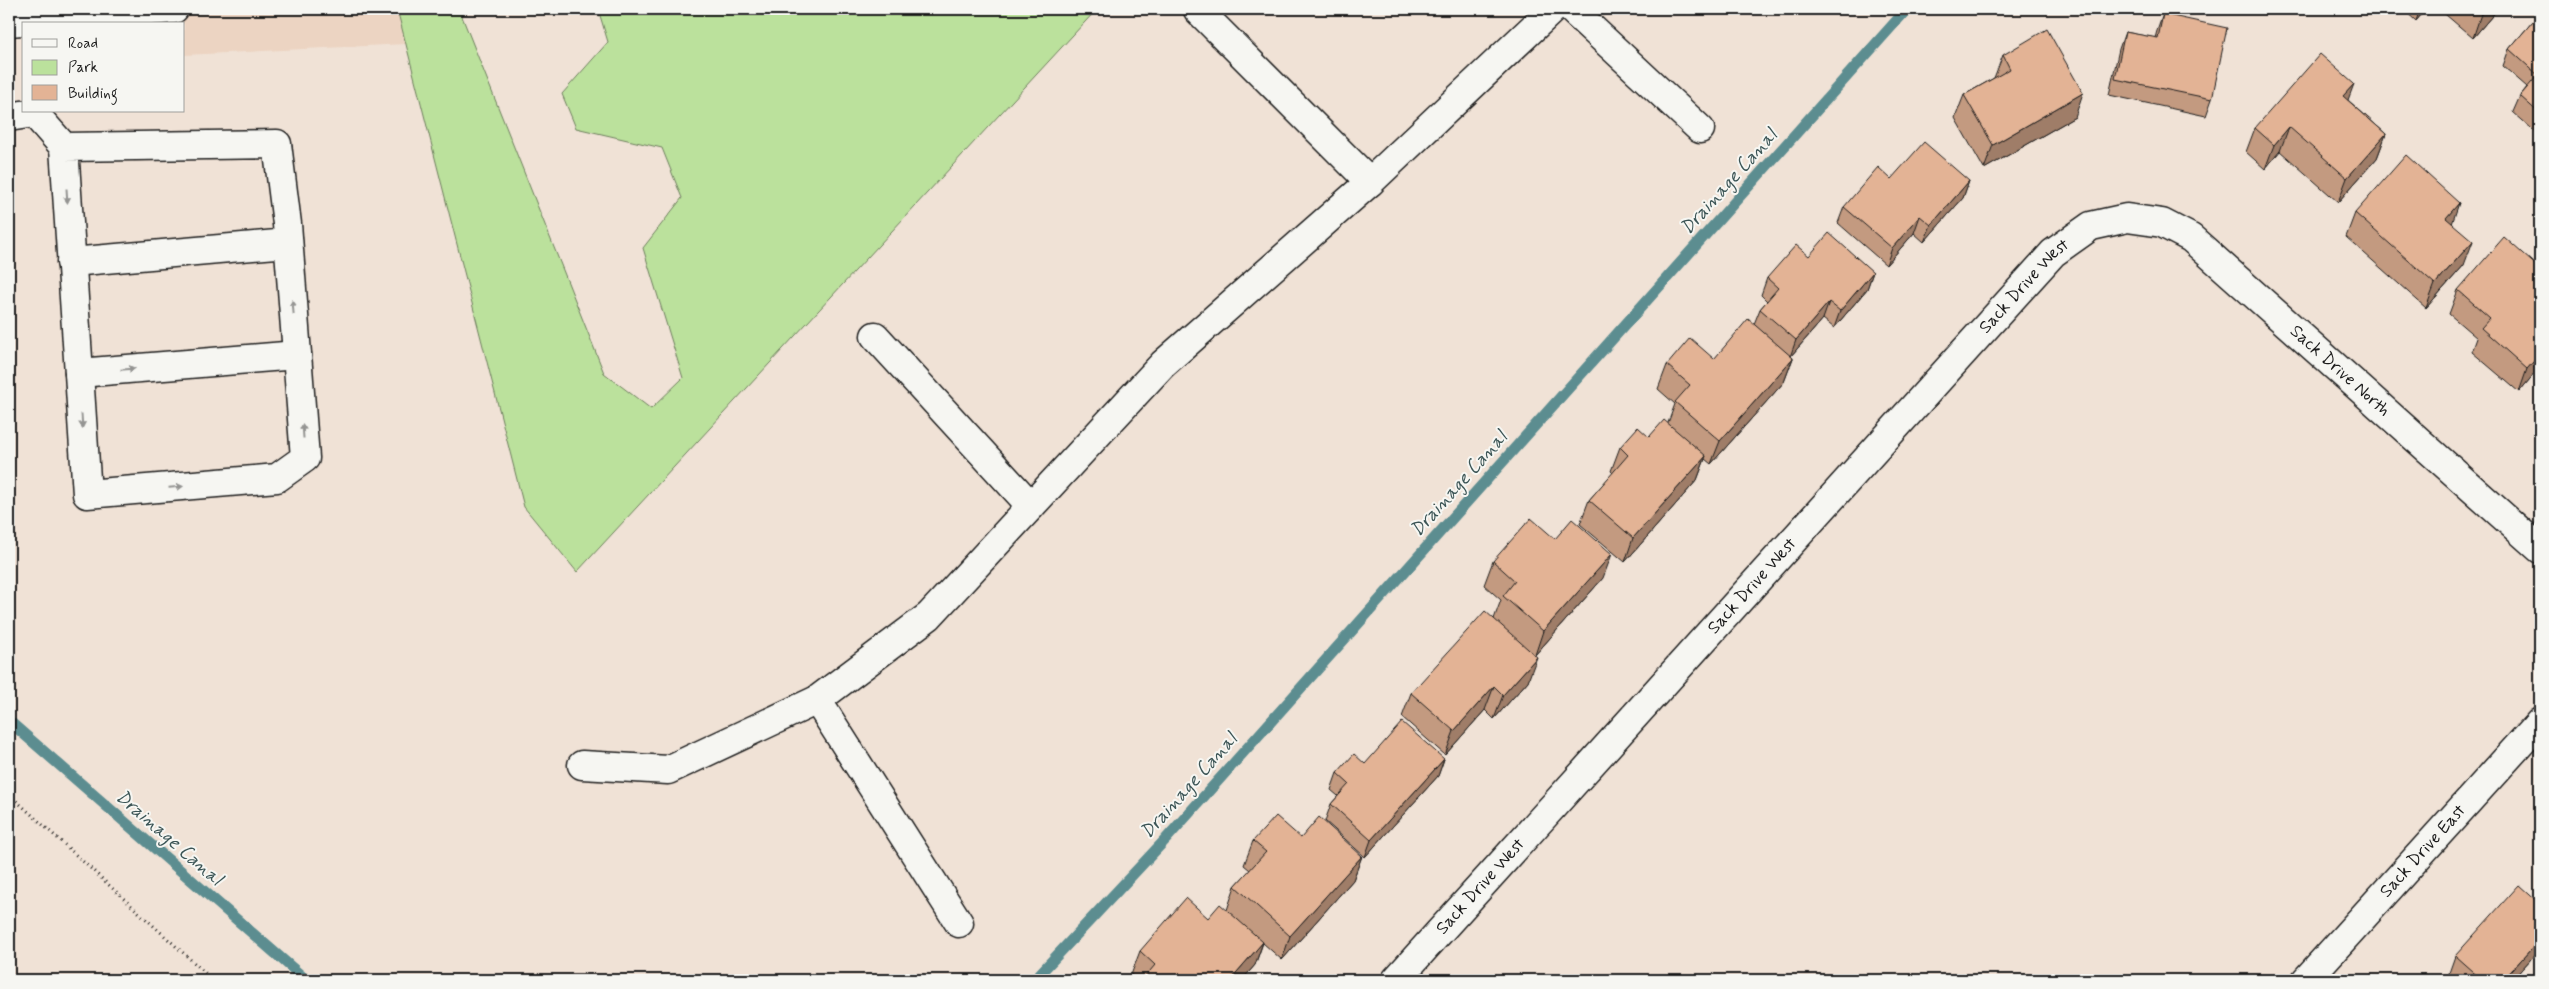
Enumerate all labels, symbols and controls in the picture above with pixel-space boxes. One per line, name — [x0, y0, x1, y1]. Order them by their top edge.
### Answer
legend — [22, 22, 185, 112]
text: Road — [68, 34, 98, 54]
text: Park — [68, 58, 98, 78]
text: Building — [68, 84, 118, 105]
water label: Drainage Canal — [1675, 123, 1784, 240]
one-way arrow — [63, 188, 71, 204]
street label: Sack Drive West — [1974, 233, 2074, 339]
one-way arrow — [289, 298, 297, 314]
street label: Sack Drive North — [2285, 320, 2395, 422]
one-way arrow — [120, 365, 136, 373]
one-way arrow — [79, 414, 87, 430]
one-way arrow — [299, 423, 307, 439]
water label: Drainage Canal — [1405, 425, 1514, 542]
one-way arrow — [169, 482, 185, 490]
street label: Sack Drive West — [1702, 532, 1802, 639]
water label: Drainage Canal — [1135, 727, 1244, 844]
water label: Drainage Canal — [110, 784, 229, 892]
street label: Sack Drive East — [2374, 799, 2472, 903]
street label: Sack Drive West — [1431, 833, 1531, 940]

